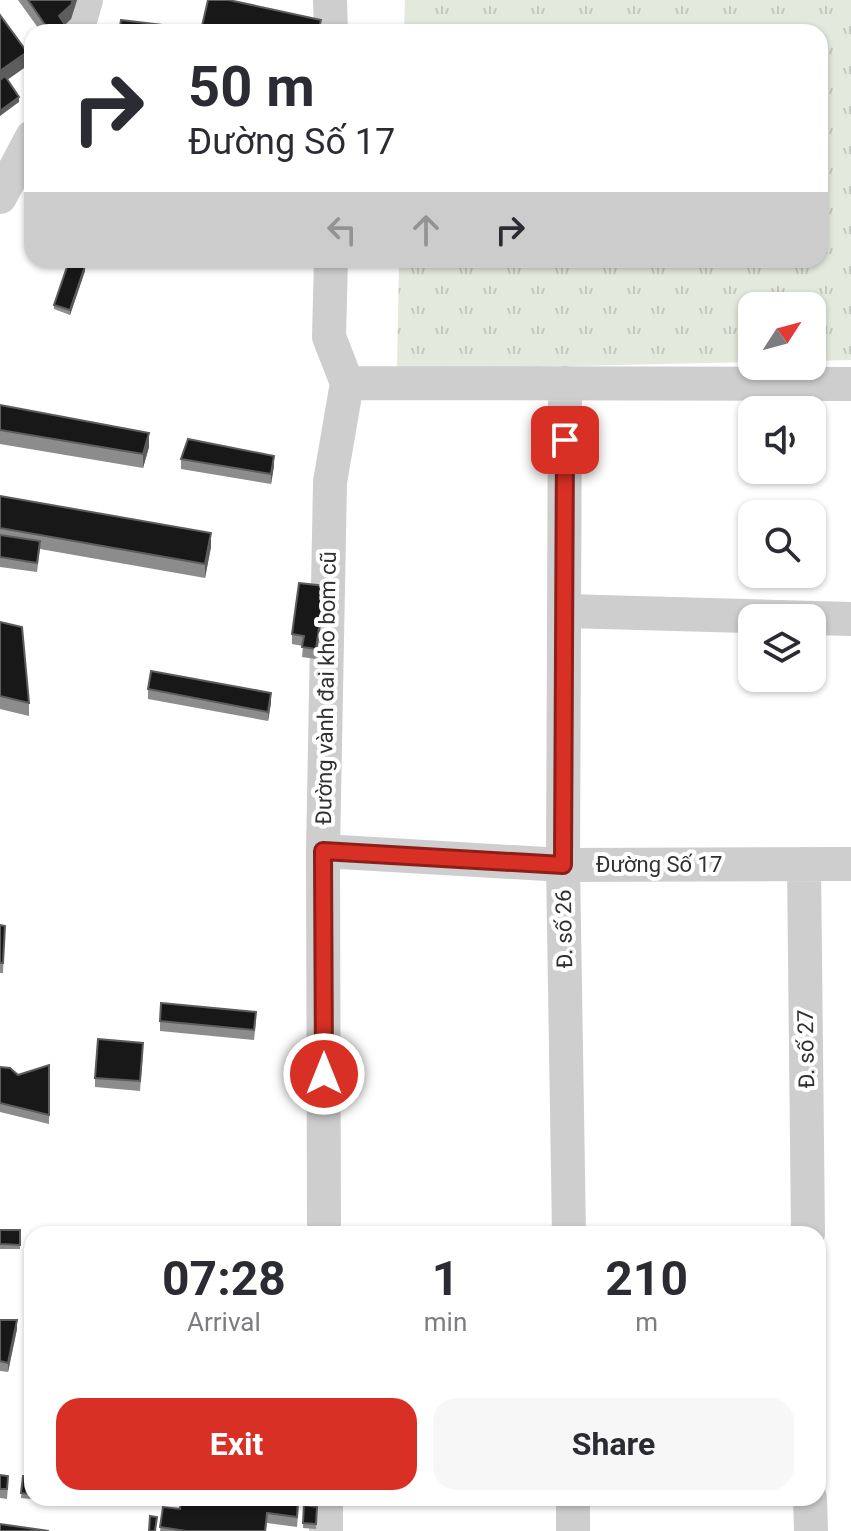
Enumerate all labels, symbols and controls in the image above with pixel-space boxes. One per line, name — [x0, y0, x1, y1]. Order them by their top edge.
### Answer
text: 50 m — [188, 54, 315, 120]
icon: right — [56, 56, 160, 160]
text: Đường Số 17 — [188, 121, 395, 163]
icon: left — [320, 208, 364, 252]
icon: ahead — [404, 208, 448, 252]
icon: right — [488, 208, 532, 252]
north arrow — [738, 292, 826, 380]
map controls — [738, 292, 826, 692]
button: sound — [738, 396, 826, 484]
pin — [531, 406, 599, 474]
icon: arrive — [543, 418, 587, 462]
button: search — [738, 500, 826, 588]
street label: Đường vành đai kho bom cũ — [311, 551, 341, 825]
button: layers — [738, 604, 826, 692]
street label: Đường Số 17 — [596, 852, 722, 877]
street label: Đ. số 26 — [551, 889, 577, 969]
street label: Đ. số 27 — [793, 1009, 819, 1089]
position arrow — [282, 1032, 366, 1116]
text: 07:28 — [162, 1250, 286, 1307]
text: 1 — [432, 1250, 459, 1307]
text: 210 — [605, 1250, 688, 1307]
text: Arrival — [187, 1307, 261, 1337]
text: min — [424, 1307, 467, 1337]
text: m — [635, 1307, 658, 1337]
button: Exit — [56, 1398, 417, 1490]
button: Share — [433, 1398, 794, 1490]

